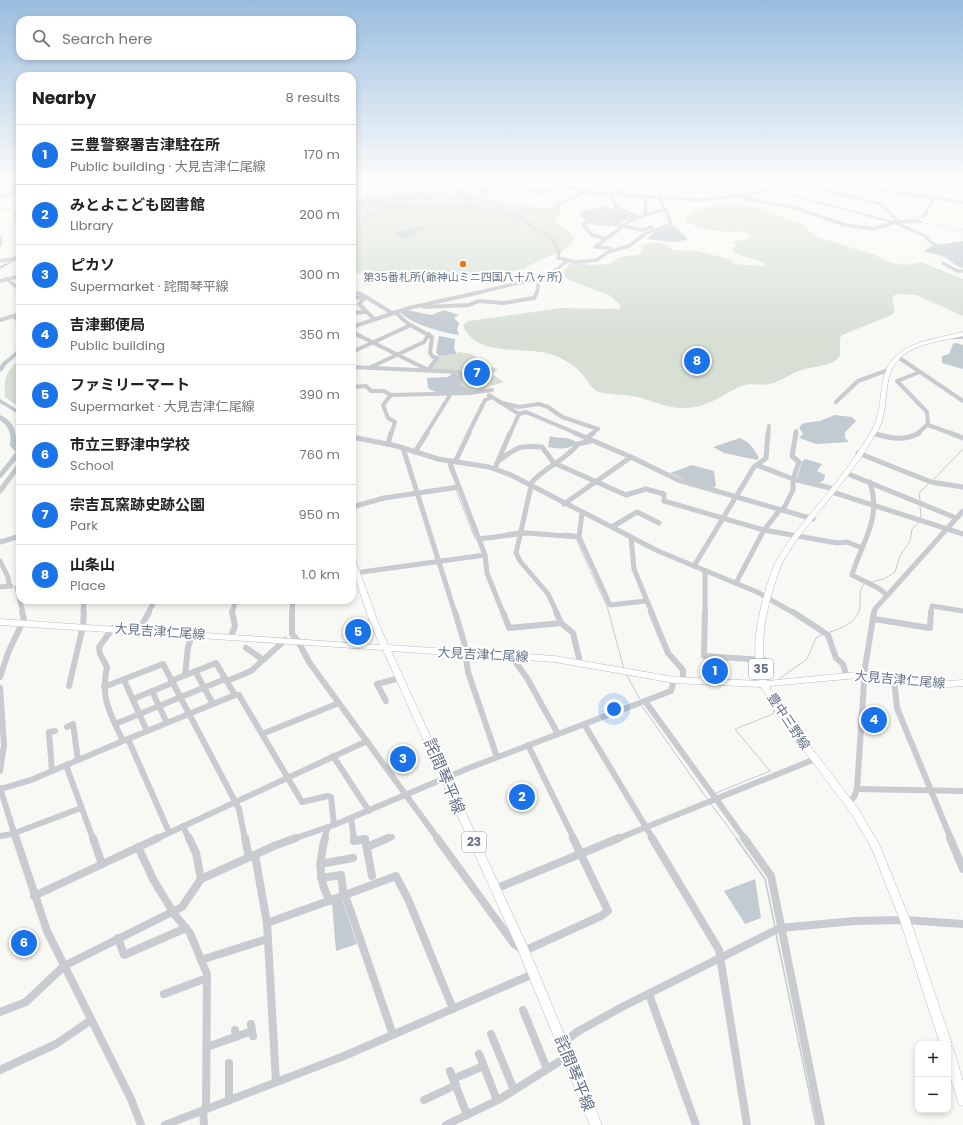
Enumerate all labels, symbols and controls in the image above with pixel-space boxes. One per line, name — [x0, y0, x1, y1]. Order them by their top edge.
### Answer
search box — [16, 16, 356, 60]
icon: search — [30, 27, 52, 49]
text: Search here — [62, 28, 152, 49]
text: Nearby — [32, 86, 96, 110]
text: 8 results — [286, 88, 340, 107]
text: 三豊警察署吉津駐在所 — [70, 134, 220, 155]
text: 1 — [43, 145, 47, 164]
text: 170 m — [304, 145, 340, 164]
text: Public building · 大見吉津仁尾線 — [70, 157, 266, 176]
text: みとよこども図書館 — [70, 194, 205, 215]
text: 2 — [41, 205, 49, 224]
text: 200 m — [299, 205, 340, 224]
text: Library — [70, 216, 113, 235]
text: ピカソ — [70, 254, 115, 275]
marker: 第35番札所(爺神山ミニ四国八十八ヶ所) — [458, 259, 468, 269]
text: 3 — [41, 265, 49, 284]
text: 300 m — [299, 265, 340, 284]
place label: 第35番札所(爺神山ミニ四国八十八ヶ所) — [363, 269, 563, 285]
text: Supermarket · 詫間琴平線 — [70, 277, 229, 296]
text: 吉津郵便局 — [70, 314, 145, 335]
text: 4 — [41, 325, 49, 344]
text: 350 m — [299, 325, 340, 344]
text: Public building — [70, 336, 165, 355]
pin: 8 — [684, 346, 710, 376]
pin: 7 — [464, 358, 490, 388]
text: ファミリーマート — [70, 374, 190, 395]
text: 5 — [41, 385, 49, 404]
text: 390 m — [299, 385, 340, 404]
text: Supermarket · 大見吉津仁尾線 — [70, 397, 255, 416]
text: 市立三野津中学校 — [70, 434, 190, 455]
text: 6 — [41, 445, 49, 464]
text: 760 m — [300, 445, 340, 464]
text: School — [70, 456, 114, 475]
text: 宗吉瓦窯跡史跡公園 — [70, 494, 205, 515]
text: 7 — [42, 505, 48, 524]
text: 950 m — [299, 505, 340, 524]
text: Park — [70, 516, 98, 535]
text: 山条山 — [70, 554, 115, 575]
text: 8 — [41, 565, 49, 584]
text: 1.0 km — [301, 565, 340, 584]
text: Place — [70, 576, 105, 595]
pin: 5 — [345, 617, 371, 647]
street label: 大見吉津仁尾線 — [114, 619, 206, 644]
street label: 大見吉津仁尾線 — [437, 643, 529, 666]
pin: 1 — [702, 656, 728, 686]
road number: 35 — [749, 659, 773, 679]
street label: 大見吉津仁尾線 — [854, 666, 946, 693]
street label: 豊中三野線 — [763, 689, 815, 754]
your location — [604, 699, 624, 719]
pin: 4 — [861, 705, 887, 735]
street label: 詫間琴平線 — [418, 735, 471, 818]
pin: 3 — [390, 744, 416, 774]
pin: 2 — [509, 782, 535, 812]
road number: 23 — [462, 832, 486, 852]
pin: 6 — [11, 928, 37, 958]
street label: 詫間琴平線 — [549, 1032, 600, 1115]
map controls — [915, 1041, 951, 1113]
button: + — [915, 1041, 951, 1077]
button: − — [915, 1077, 951, 1113]

